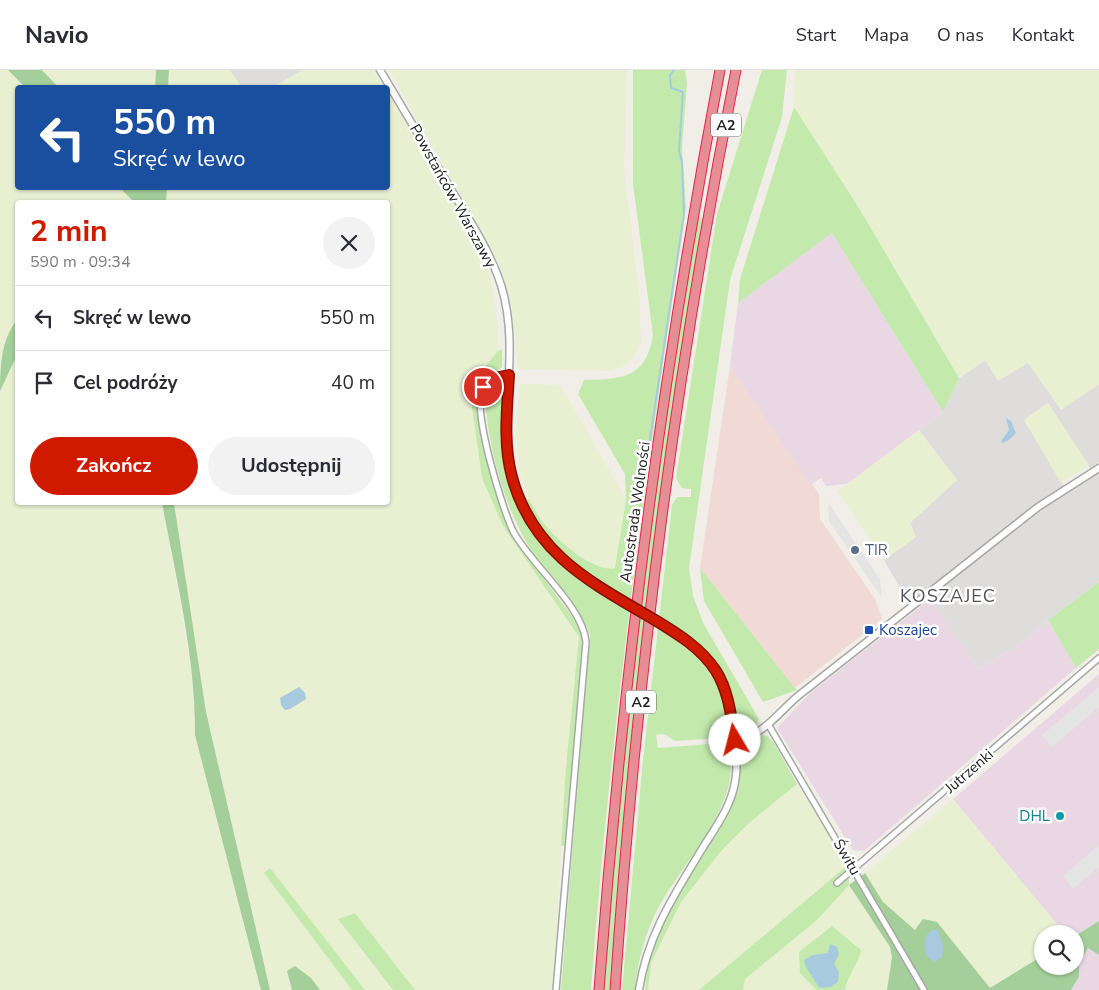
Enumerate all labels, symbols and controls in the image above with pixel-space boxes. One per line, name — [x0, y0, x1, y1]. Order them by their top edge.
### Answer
text: Navio — [25, 19, 89, 51]
text: Start — [796, 23, 836, 47]
text: Mapa — [864, 23, 909, 47]
text: O nas — [937, 23, 984, 47]
text: Kontakt — [1012, 23, 1074, 47]
text: 550 m — [113, 99, 216, 146]
icon: left — [30, 105, 95, 170]
road number: A2 — [711, 114, 741, 136]
street label: Powstańców Warszawy — [405, 120, 501, 272]
text: Skręć w lewo — [113, 144, 246, 174]
text: 2 min — [30, 211, 108, 252]
button: close — [323, 217, 375, 269]
text: 590 m · 09:34 — [30, 251, 131, 273]
icon: left — [30, 304, 58, 332]
text: Skręć w lewo — [73, 305, 191, 331]
text: 550 m — [320, 305, 375, 331]
pin — [462, 366, 504, 408]
icon: arrive — [30, 369, 58, 397]
text: Cel podróży — [73, 370, 177, 396]
text: 40 m — [331, 370, 375, 396]
icon: arrive — [469, 373, 497, 401]
button: Zakończ — [30, 437, 198, 495]
button: Udostępnij — [208, 437, 375, 495]
street label: Autostrada Wolności — [615, 440, 655, 584]
place label: TIR — [865, 540, 888, 560]
marker: TIR — [849, 544, 861, 556]
district label: KOSZAJEC — [900, 584, 996, 608]
place label: Koszajec — [879, 620, 937, 640]
marker: Koszajec — [863, 624, 875, 636]
road number: A2 — [626, 690, 656, 714]
position arrow — [708, 713, 760, 765]
street label: Jutrzenki — [940, 744, 998, 798]
place label: DHL — [1019, 806, 1050, 826]
marker: DHL — [1054, 810, 1066, 822]
street label: Świtu — [829, 835, 866, 879]
map controls — [1034, 925, 1084, 975]
button: search — [1034, 925, 1084, 975]

